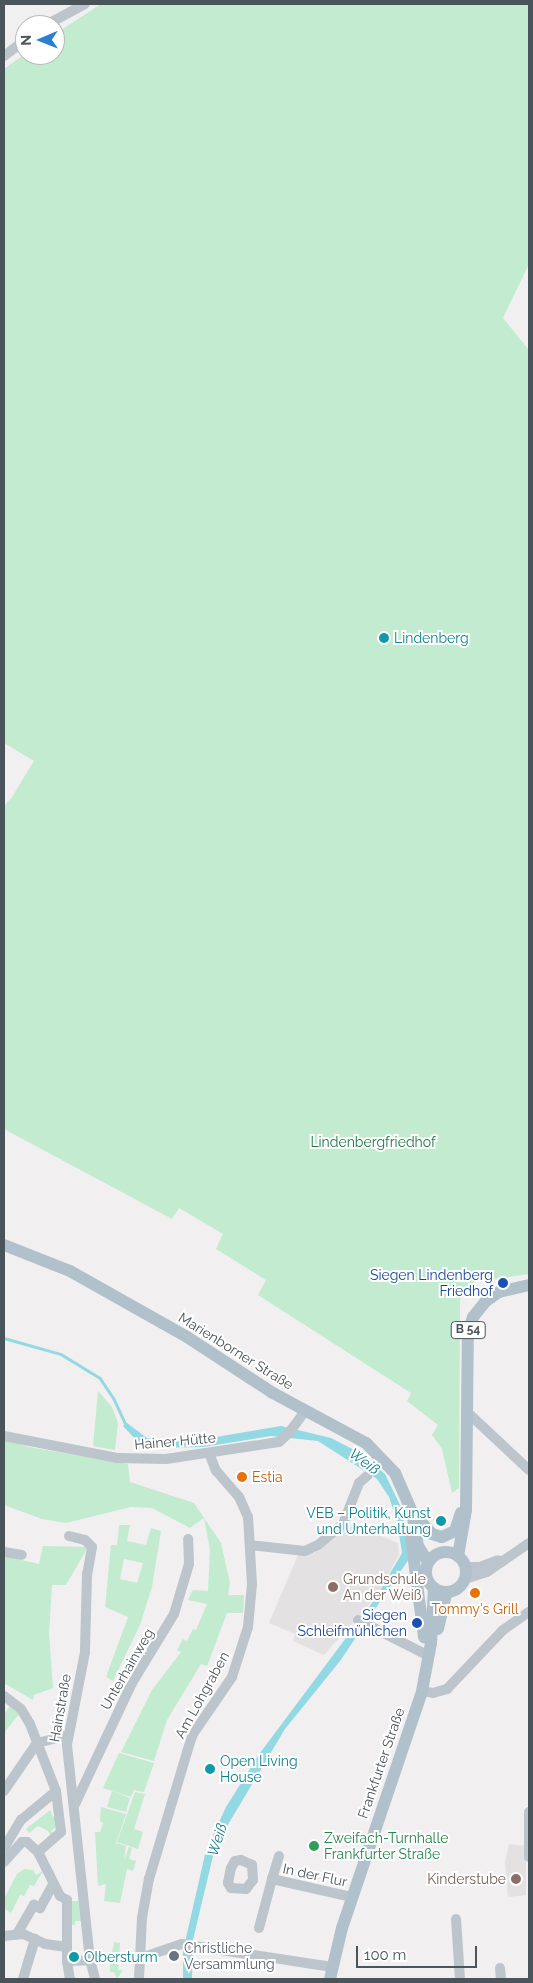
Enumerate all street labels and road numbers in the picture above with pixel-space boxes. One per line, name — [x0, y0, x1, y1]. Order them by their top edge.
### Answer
street label: Marienborner Straße — [175, 1309, 297, 1393]
road number: B 54 — [450, 1320, 486, 1340]
street label: Hainer Hütte — [133, 1429, 217, 1453]
street label: Unterhainweg — [97, 1625, 157, 1713]
street label: Am Lohgraben — [171, 1649, 233, 1741]
street label: Hainstraße — [46, 1673, 74, 1743]
street label: Frankfurter Straße — [354, 1705, 408, 1821]
street label: In der Flur — [281, 1860, 349, 1890]

